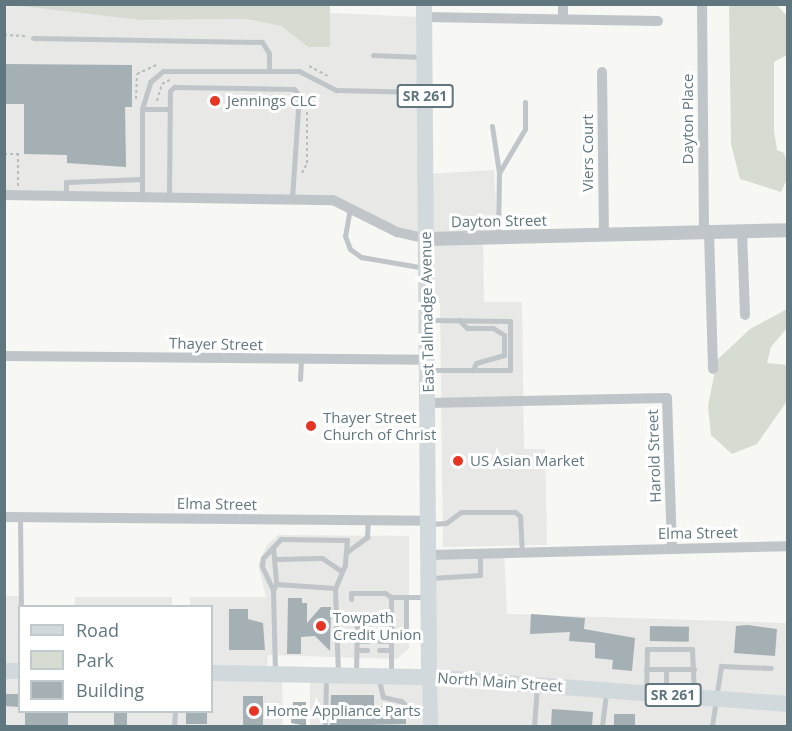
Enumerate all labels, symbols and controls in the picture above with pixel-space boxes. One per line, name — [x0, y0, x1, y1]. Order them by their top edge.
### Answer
street label: Dayton Place — [679, 74, 697, 164]
road number: SR 261 — [396, 85, 454, 107]
place label: Jennings CLC — [227, 92, 317, 110]
marker: Jennings CLC — [208, 94, 222, 108]
street label: Viers Court — [579, 114, 597, 192]
street label: Dayton Street — [451, 211, 547, 231]
street label: East Tallmadge Avenue — [417, 231, 437, 393]
street label: Thayer Street — [169, 334, 263, 354]
place label: Thayer Street Church of Christ — [323, 408, 436, 443]
street label: Harold Street — [643, 409, 665, 503]
marker: Thayer Street Church of Christ — [304, 419, 318, 433]
place label: US Asian Market — [470, 452, 585, 470]
marker: US Asian Market — [451, 454, 465, 468]
street label: Elma Street — [177, 494, 257, 514]
street label: Elma Street — [658, 523, 738, 543]
legend — [18, 605, 213, 713]
place label: Towpath Credit Union — [333, 608, 421, 643]
text: Road — [76, 618, 119, 642]
marker: Towpath Credit Union — [314, 619, 328, 633]
text: Park — [76, 648, 114, 672]
street label: North Main Street — [437, 669, 563, 695]
text: Building — [76, 678, 144, 702]
road number: SR 261 — [644, 684, 702, 706]
place label: Home Appliance Parts — [266, 702, 421, 720]
marker: Home Appliance Parts — [247, 704, 261, 718]

